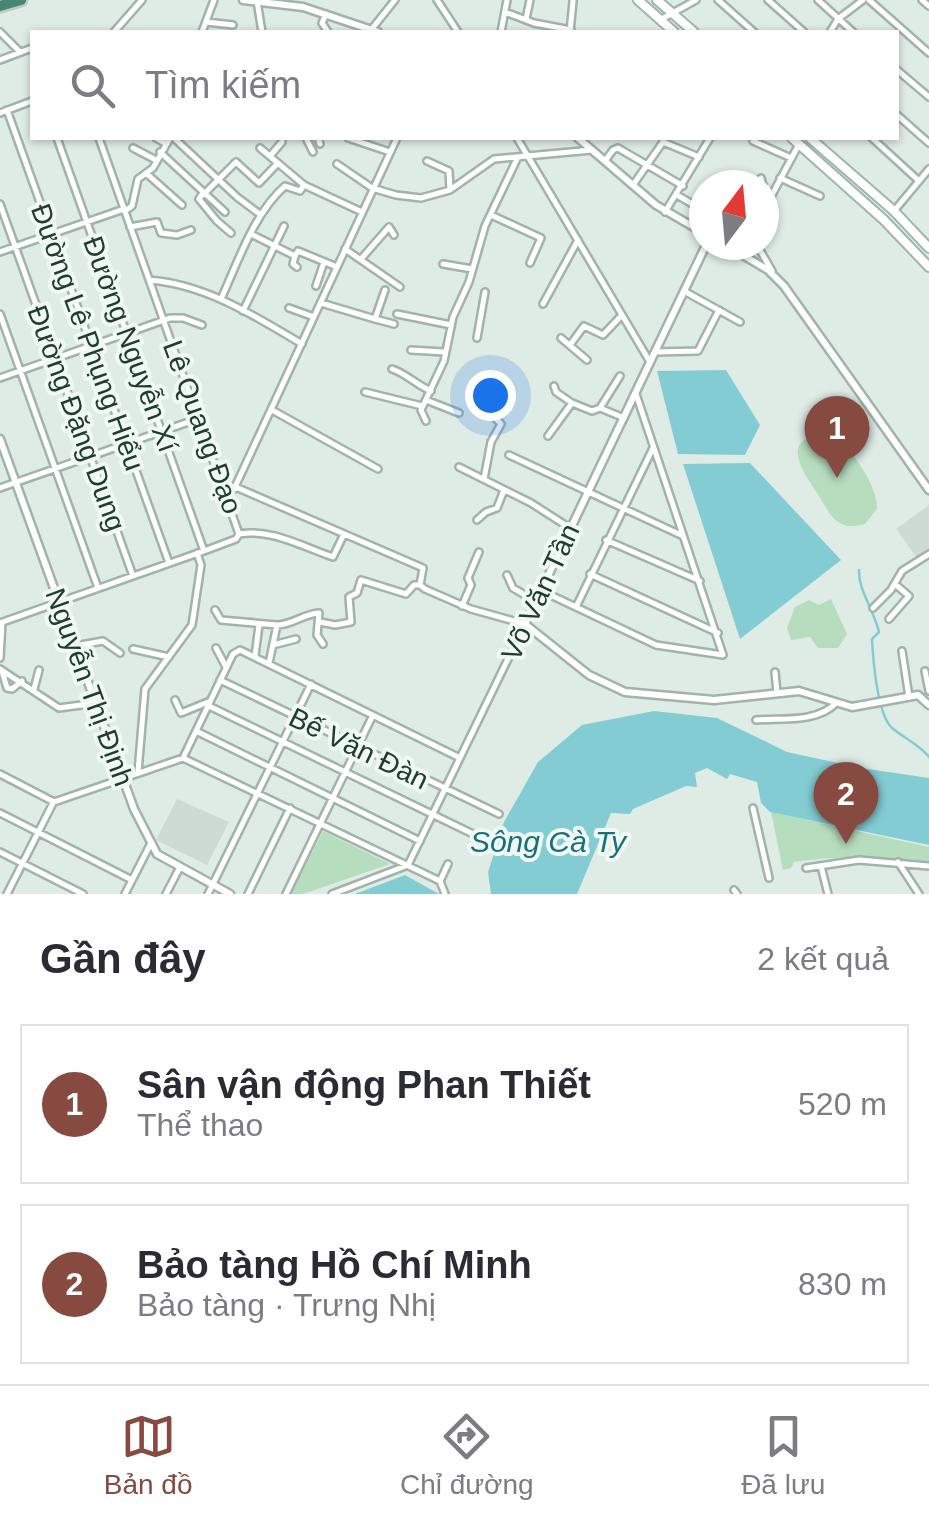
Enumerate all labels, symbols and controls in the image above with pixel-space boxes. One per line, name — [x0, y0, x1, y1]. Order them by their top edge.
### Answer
search box — [30, 30, 899, 140]
icon: search — [65, 58, 120, 113]
text: Tìm kiếm — [145, 64, 301, 106]
north arrow — [689, 170, 779, 260]
street label: Đường Lê Phụng Hiểu — [25, 200, 150, 475]
street label: Đường Nguyễn Xí — [77, 232, 184, 456]
street label: Đường Đặng Dung — [21, 301, 132, 535]
street label: Lê Quang Đạo — [157, 336, 248, 518]
your location — [465, 370, 516, 421]
pin: 1 — [804, 396, 870, 478]
street label: Võ Văn Tần — [495, 519, 586, 666]
street label: Nguyễn Thị Định — [39, 584, 140, 790]
street label: Bế Văn Đàn — [284, 701, 433, 795]
pin: 2 — [814, 762, 878, 844]
water label: Sông Cà Ty — [470, 825, 628, 858]
text: Gần đây — [40, 935, 206, 982]
text: 2 kết quả — [757, 941, 889, 977]
text: Sân vận động Phan Thiết — [137, 1064, 591, 1106]
text: 1 — [66, 1086, 83, 1122]
text: 520 m — [798, 1086, 887, 1122]
text: Thể thao — [137, 1107, 263, 1143]
text: Bảo tàng Hồ Chí Minh — [137, 1244, 532, 1286]
text: 2 — [66, 1266, 83, 1302]
text: 830 m — [798, 1266, 887, 1302]
text: Bảo tàng · Trưng Nhị — [137, 1287, 436, 1323]
tab: Bản đồ — [104, 1409, 193, 1501]
tab: Chỉ đường — [400, 1409, 534, 1501]
tab: Đã lưu — [741, 1409, 825, 1501]

